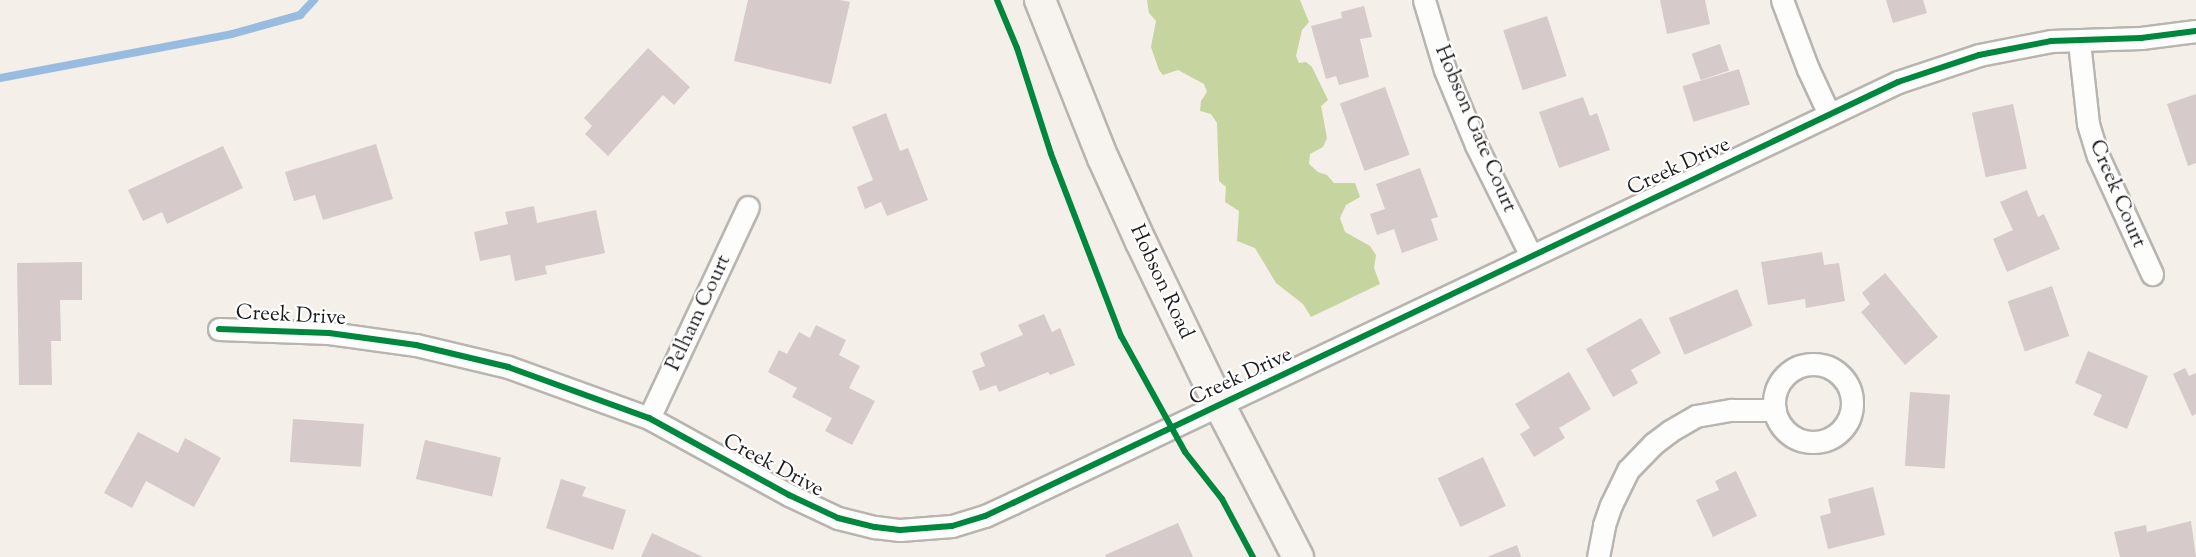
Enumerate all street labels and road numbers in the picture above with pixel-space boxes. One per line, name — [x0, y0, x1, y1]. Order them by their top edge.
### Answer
street label: Hobson Gate Court — [1428, 42, 1522, 216]
street label: Creek Drive — [1624, 132, 1734, 202]
street label: Creek Court — [2083, 136, 2151, 252]
street label: Hobson Road — [1124, 221, 1198, 343]
street label: Pelham Court — [661, 251, 737, 375]
street label: Creek Drive — [235, 301, 347, 331]
street label: Creek Drive — [1186, 342, 1296, 412]
street label: Creek Drive — [718, 429, 828, 503]

